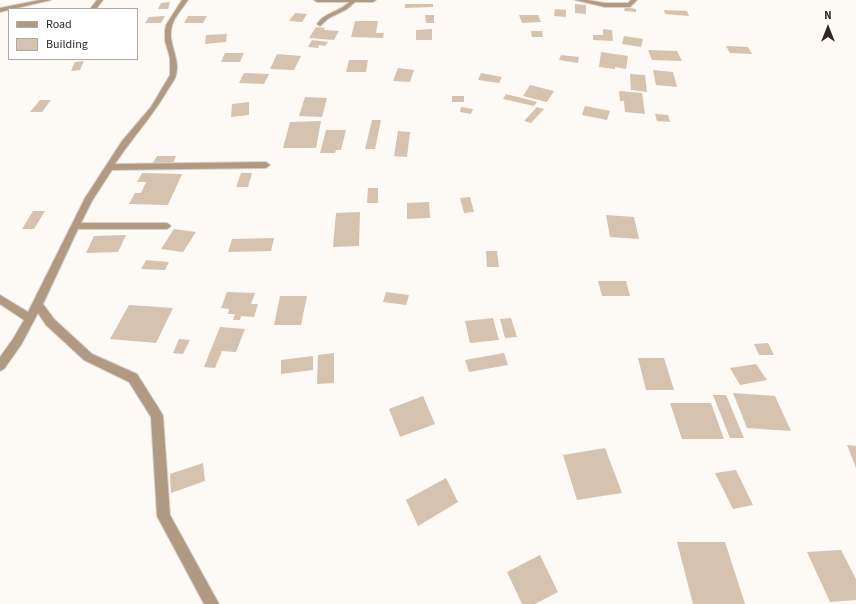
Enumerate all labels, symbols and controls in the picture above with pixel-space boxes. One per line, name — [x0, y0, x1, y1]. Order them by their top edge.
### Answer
legend — [8, 8, 138, 60]
north arrow — [808, 8, 848, 48]
text: N — [824, 8, 832, 23]
text: Road — [46, 16, 72, 33]
text: Building — [46, 36, 88, 53]

